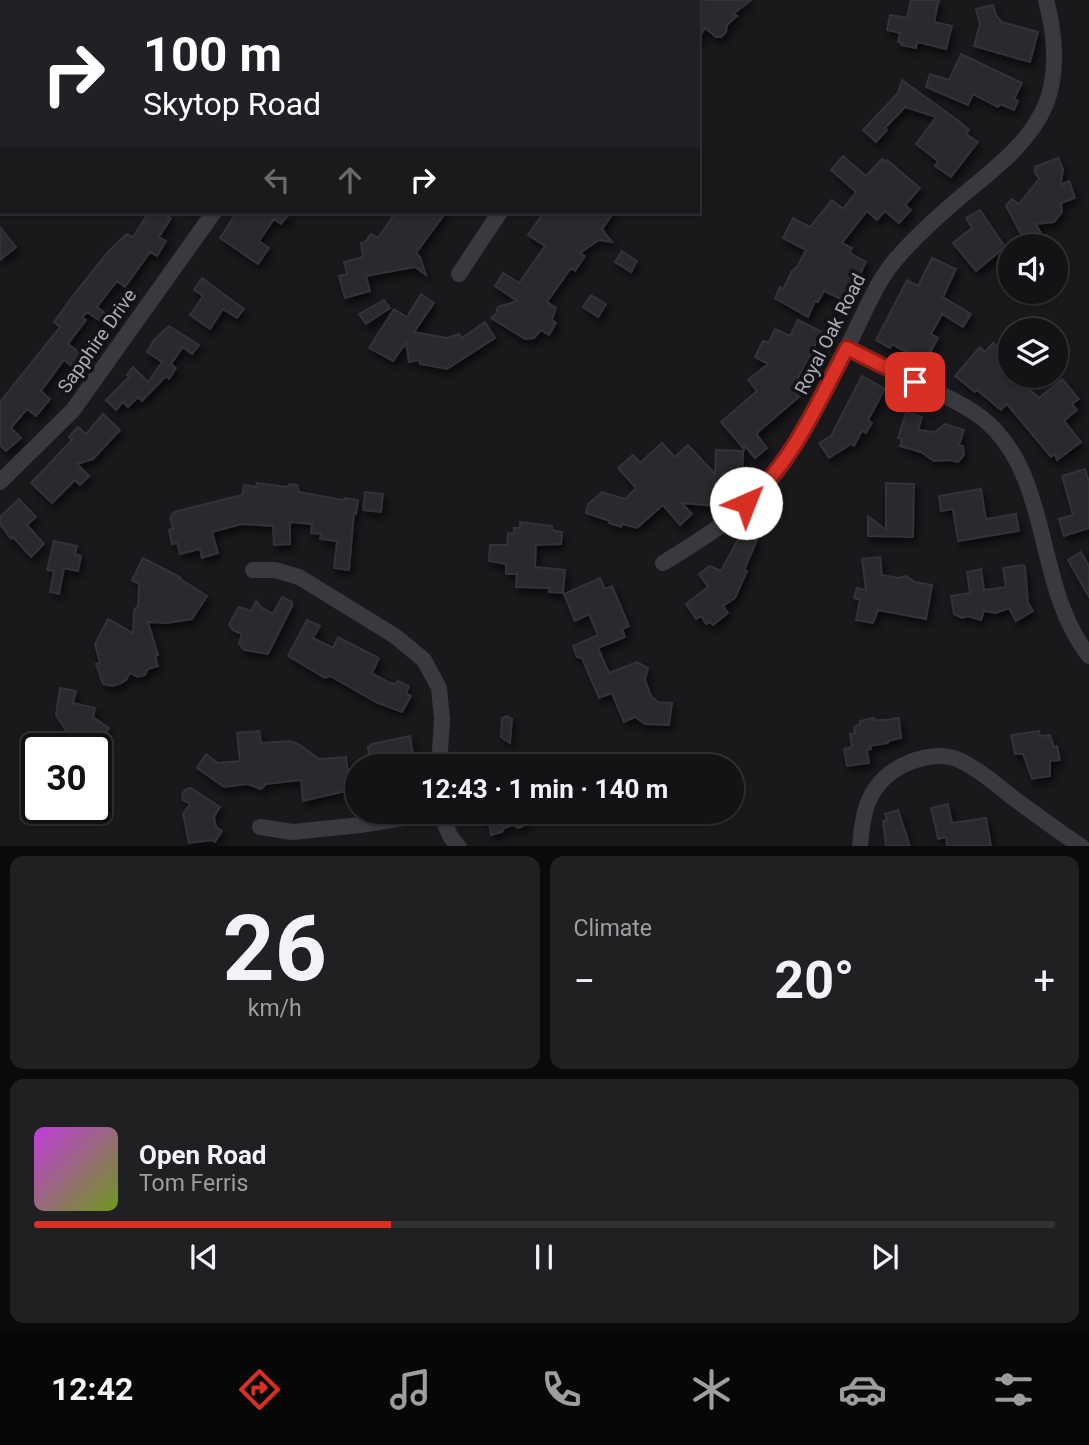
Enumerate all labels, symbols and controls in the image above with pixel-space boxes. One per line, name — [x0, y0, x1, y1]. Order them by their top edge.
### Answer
text: 100 m — [143, 26, 282, 83]
icon: right — [28, 28, 119, 119]
text: Skytop Road — [143, 85, 321, 123]
icon: left — [258, 161, 296, 199]
icon: ahead — [331, 161, 369, 199]
icon: right — [404, 161, 442, 199]
map controls — [998, 234, 1068, 388]
button: sound — [998, 234, 1068, 304]
street label: Royal Oak Road — [790, 270, 870, 398]
street label: Sapphire Drive — [53, 285, 141, 397]
button: layers — [998, 318, 1068, 388]
pin — [885, 352, 945, 412]
icon: arrive — [896, 363, 934, 401]
position arrow — [709, 466, 783, 540]
speed limit sign: 30 — [21, 733, 112, 824]
text: 12:43 · 1 min · 140 m — [421, 774, 668, 804]
text: 26 — [223, 896, 327, 1002]
text: Climate — [574, 915, 652, 942]
text: 20° — [774, 950, 854, 1011]
text: − — [574, 959, 595, 1003]
text: + — [1033, 959, 1055, 1003]
text: km/h — [248, 995, 302, 1022]
text: Open Road — [139, 1140, 267, 1170]
text: Tom Ferris — [139, 1170, 248, 1197]
icon: previous — [185, 1238, 223, 1276]
icon: pause — [525, 1238, 563, 1276]
icon: next — [866, 1238, 904, 1276]
icon: directions — [235, 1365, 284, 1414]
icon: music — [386, 1365, 435, 1414]
icon: phone — [537, 1365, 586, 1414]
icon: climate — [687, 1365, 736, 1414]
icon: car — [838, 1365, 887, 1414]
icon: filters — [989, 1365, 1038, 1414]
text: 12:42 — [51, 1370, 133, 1408]

